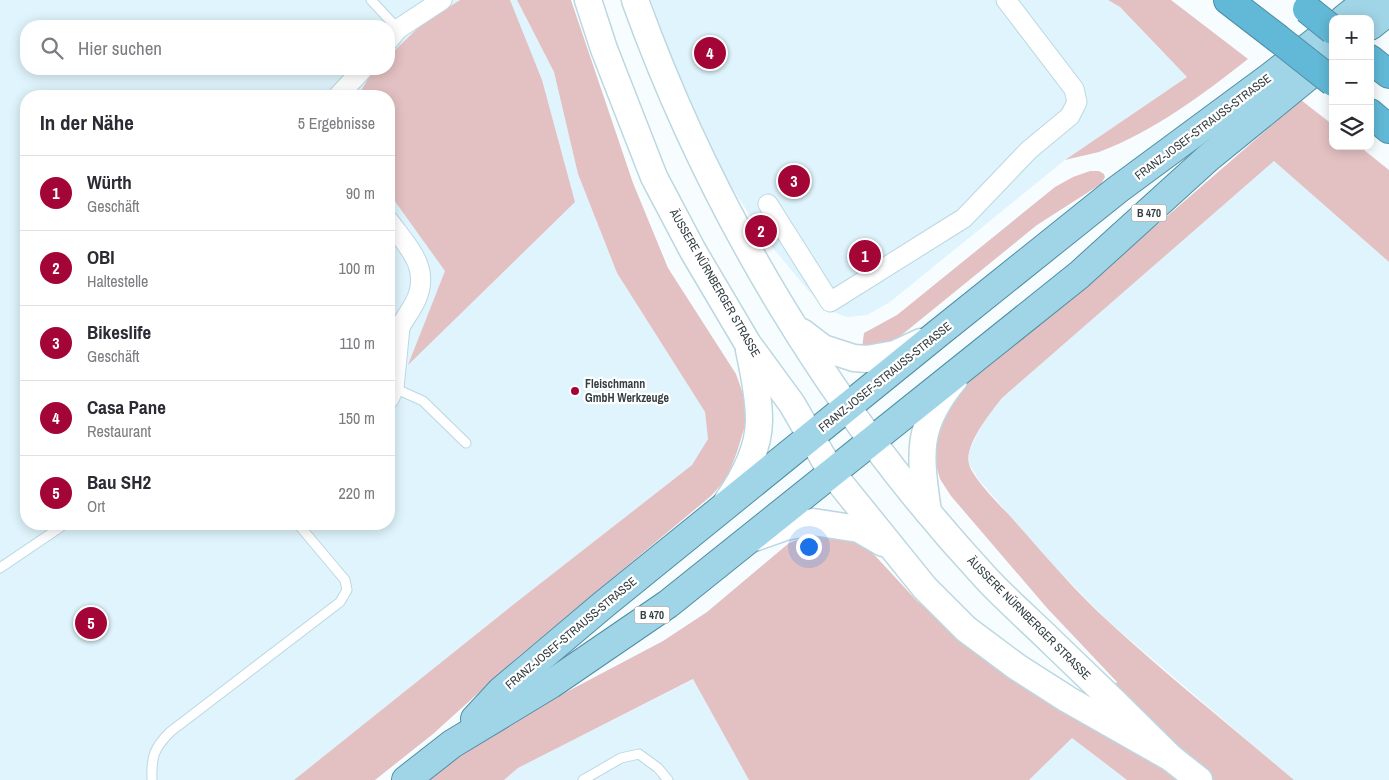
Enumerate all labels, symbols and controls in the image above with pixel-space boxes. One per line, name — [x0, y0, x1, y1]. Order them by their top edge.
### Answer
map controls — [1329, 15, 1374, 150]
button: + — [1329, 15, 1374, 60]
search box — [20, 20, 395, 75]
icon: search — [38, 34, 66, 62]
pin: 4 — [694, 34, 726, 72]
text: Hier suchen — [78, 35, 162, 61]
button: − — [1329, 60, 1374, 105]
street label: FRANZ-JOSEF-STRAUSS-STRASSE — [1132, 70, 1274, 184]
button: layers — [1329, 105, 1374, 150]
text: In der Nähe — [40, 108, 134, 137]
text: 5 Ergebnisse — [298, 112, 375, 134]
pin: 3 — [778, 162, 810, 200]
text: Würth — [87, 169, 132, 195]
text: 1 — [52, 182, 60, 204]
text: 90 m — [346, 182, 375, 204]
text: Geschäft — [87, 195, 140, 217]
road number: B 470 — [1132, 204, 1166, 222]
street label: ÄUSSERE NÜRNBERGER STRASSE — [665, 205, 765, 360]
pin: 2 — [745, 212, 777, 250]
pin: 1 — [849, 237, 881, 275]
text: OBI — [87, 244, 115, 270]
text: 2 — [52, 257, 60, 279]
text: 100 m — [339, 257, 375, 279]
text: Haltestelle — [87, 270, 148, 292]
street label: FRANZ-JOSEF-STRAUSS-STRASSE — [815, 318, 955, 436]
text: Bikeslife — [87, 319, 151, 345]
text: 3 — [52, 332, 60, 354]
text: 110 m — [339, 332, 375, 354]
text: Geschäft — [87, 345, 140, 367]
place label: Fleischmann GmbH Werkzeuge — [585, 376, 670, 406]
marker: Fleischmann GmbH Werkzeuge — [569, 385, 581, 397]
text: Casa Pane — [87, 394, 166, 420]
text: 4 — [52, 407, 60, 429]
text: 150 m — [339, 407, 375, 429]
text: Restaurant — [87, 420, 151, 442]
text: Bau SH2 — [87, 469, 151, 495]
text: 5 — [52, 482, 60, 504]
text: 220 m — [339, 482, 375, 504]
text: Ort — [87, 495, 105, 517]
your location — [796, 534, 822, 560]
street label: ÄUSSERE NÜRNBERGER STRASSE — [963, 551, 1095, 683]
street label: FRANZ-JOSEF-STRAUSS-STRASSE — [502, 573, 640, 693]
pin: 5 — [75, 604, 107, 642]
road number: B 470 — [634, 606, 670, 624]

